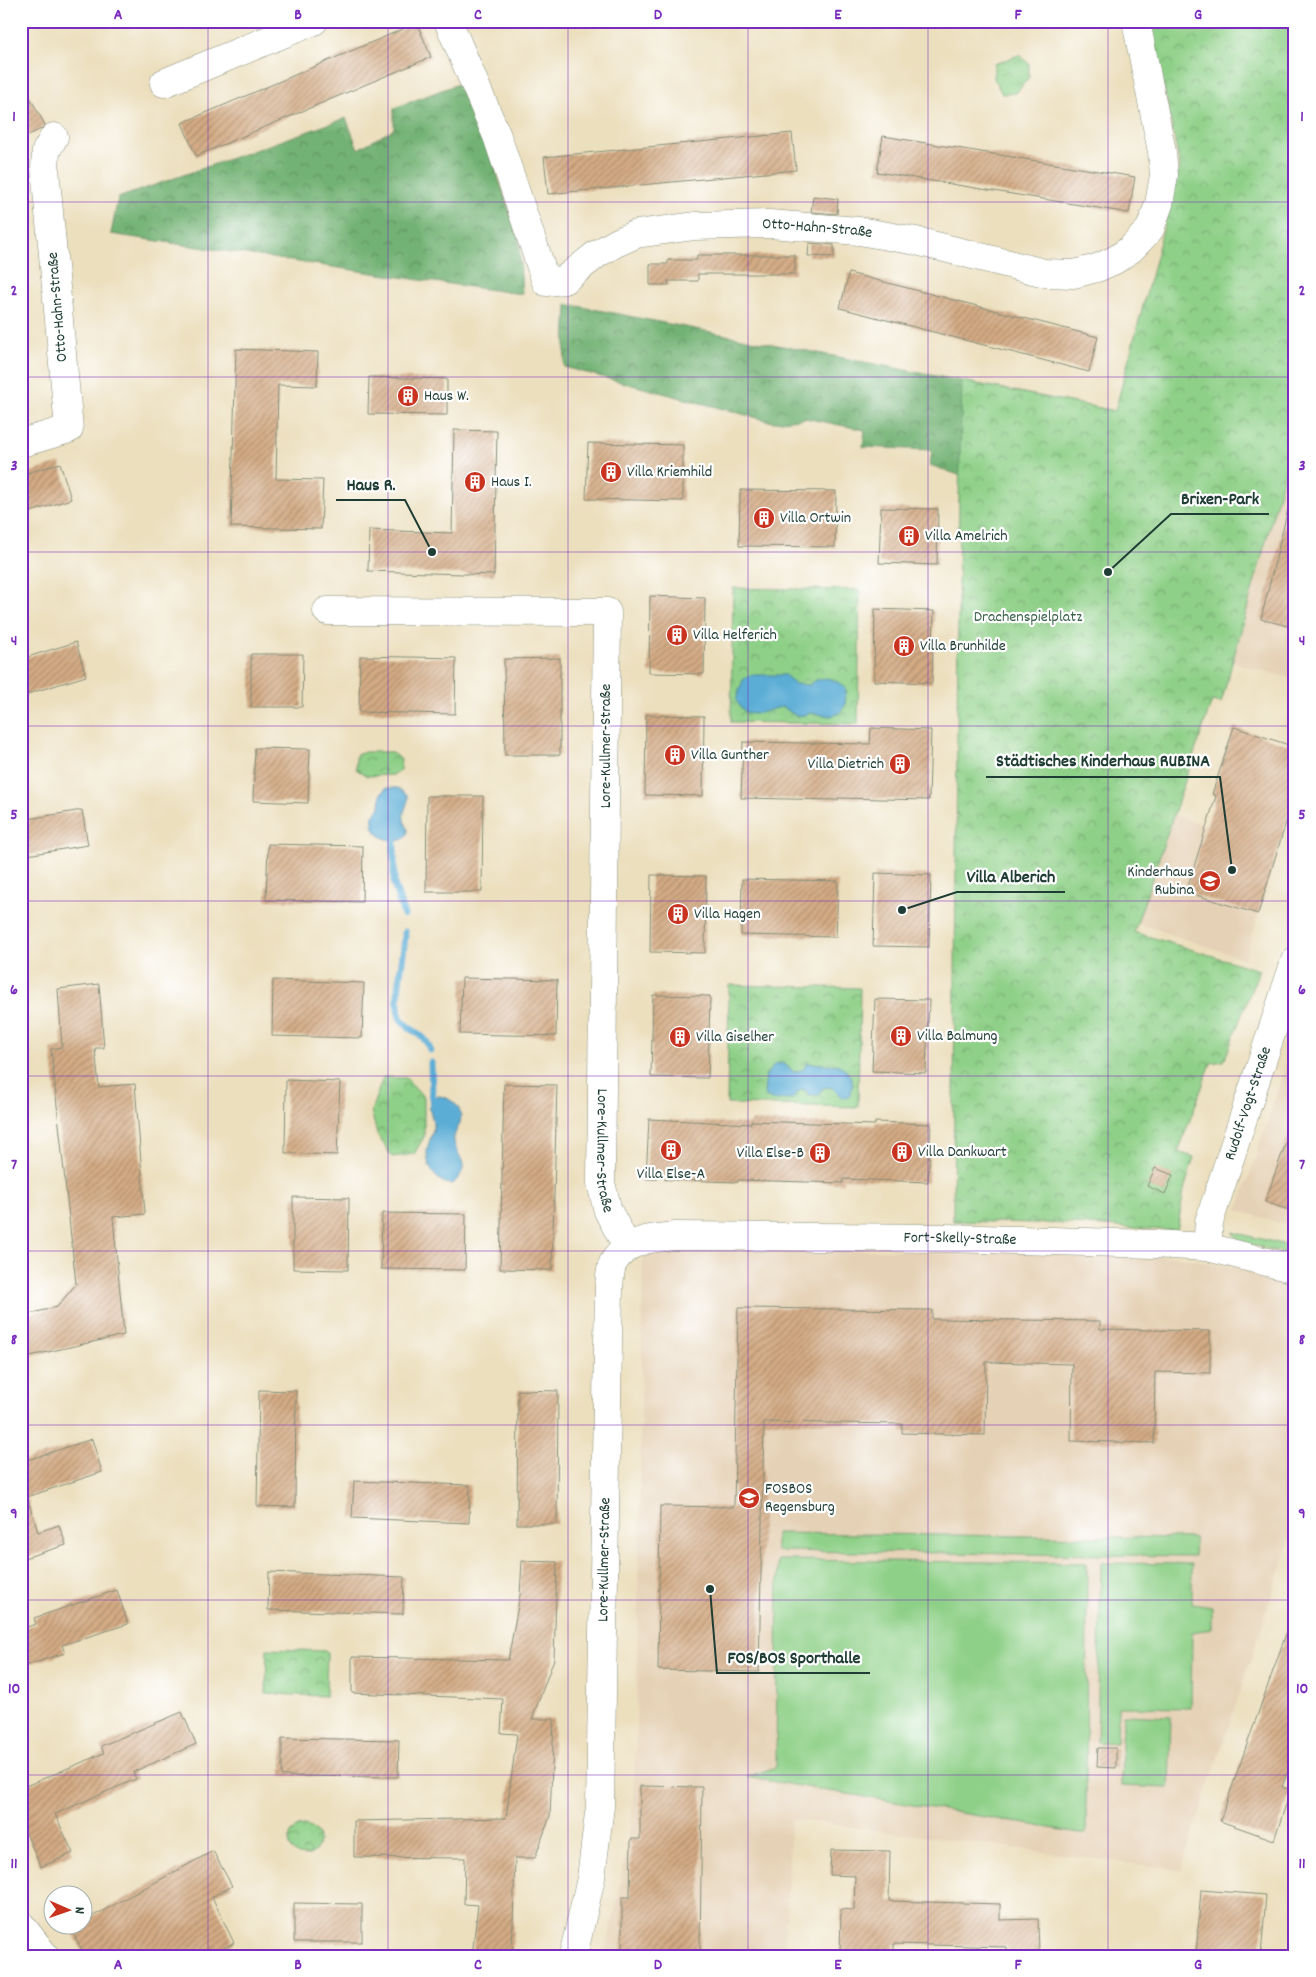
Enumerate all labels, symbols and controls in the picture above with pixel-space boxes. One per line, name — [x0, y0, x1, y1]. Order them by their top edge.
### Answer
text: A — [114, 4, 123, 27]
text: B — [294, 4, 302, 27]
text: C — [474, 4, 482, 27]
text: D — [654, 4, 663, 27]
text: E — [834, 4, 842, 27]
text: F — [1014, 4, 1022, 27]
text: G — [1194, 4, 1202, 27]
text: 1 — [12, 106, 16, 129]
text: 1 — [1300, 106, 1304, 129]
street label: Otto-Hahn-Straße — [762, 212, 874, 245]
street label: Otto-Hahn-Straße — [42, 251, 74, 363]
text: 2 — [11, 280, 18, 303]
text: 2 — [1299, 280, 1306, 303]
building icon: Haus W. — [396, 384, 420, 408]
place label: Haus W. — [424, 385, 469, 408]
text: 3 — [10, 455, 18, 478]
text: 3 — [1298, 455, 1306, 478]
building icon: Villa Kriemhild — [599, 460, 623, 484]
place label: Villa Kriemhild — [627, 461, 712, 484]
callout: Haus R. — [336, 467, 405, 500]
building icon: Haus I. — [463, 470, 487, 494]
place label: Haus I. — [491, 471, 532, 494]
text: Haus R. — [347, 474, 395, 499]
callout: Brixen-Park — [1171, 481, 1269, 514]
text: Brixen-Park — [1181, 488, 1260, 513]
building icon: Villa Ortwin — [752, 506, 776, 530]
place label: Villa Ortwin — [780, 507, 851, 530]
building icon: Villa Amelrich — [897, 524, 921, 548]
place label: Villa Amelrich — [925, 525, 1008, 548]
park label: Drachenspielplatz — [974, 606, 1082, 629]
building icon: Villa Helferich — [665, 623, 689, 647]
place label: Villa Helferich — [693, 624, 777, 647]
text: 4 — [11, 630, 17, 653]
text: 4 — [1299, 630, 1305, 653]
building icon: Villa Brunhilde — [892, 634, 916, 658]
place label: Villa Brunhilde — [920, 635, 1006, 658]
street label: Lore-Kullmer-Straße — [595, 684, 618, 808]
building icon: Villa Gunther — [663, 743, 687, 767]
place label: Villa Gunther — [691, 744, 769, 767]
callout: Städtisches Kinderhaus RUBINA — [986, 744, 1220, 777]
text: Städtisches Kinderhaus RUBINA — [996, 750, 1210, 775]
building icon: Villa Dietrich — [888, 752, 912, 776]
place label: Villa Dietrich — [808, 753, 884, 776]
text: 5 — [10, 804, 18, 827]
text: 5 — [1298, 804, 1306, 827]
callout: Villa Alberich — [957, 859, 1065, 892]
place label: Kinderhaus Rubina — [1127, 861, 1194, 902]
text: Villa Alberich — [967, 866, 1055, 891]
school or university icon: Kinderhaus Rubina — [1198, 869, 1222, 893]
building icon: Villa Hagen — [666, 902, 690, 926]
place label: Villa Hagen — [694, 903, 761, 926]
text: 6 — [10, 979, 18, 1002]
text: 6 — [1298, 979, 1306, 1002]
building icon: Villa Balmung — [889, 1024, 913, 1048]
building icon: Villa Giselher — [668, 1025, 692, 1049]
place label: Villa Balmung — [917, 1025, 998, 1048]
place label: Villa Giselher — [696, 1026, 774, 1049]
street label: Rudolf-Vogt-Straße — [1219, 1043, 1278, 1163]
street label: Lore-Kullmer-Straße — [589, 1089, 620, 1215]
building icon: Villa Else-A — [659, 1138, 683, 1162]
building icon: Villa Dankwart — [890, 1140, 914, 1164]
building icon: Villa Else-B — [808, 1141, 832, 1165]
place label: Villa Dankwart — [918, 1141, 1007, 1164]
place label: Villa Else-B — [737, 1142, 804, 1165]
text: 7 — [11, 1154, 17, 1177]
text: 7 — [1299, 1154, 1305, 1177]
place label: Villa Else-A — [637, 1163, 705, 1186]
street label: Fort-Skelly-Straße — [904, 1226, 1017, 1252]
text: 8 — [11, 1329, 18, 1352]
text: 8 — [1299, 1329, 1306, 1352]
place label: FOSBOS Regensburg — [765, 1478, 835, 1519]
school or university icon: FOSBOS Regensburg — [737, 1486, 761, 1510]
street label: Lore-Kullmer-Straße — [592, 1497, 617, 1622]
text: 9 — [10, 1503, 18, 1526]
text: 9 — [1298, 1503, 1306, 1526]
callout: FOS/BOS Sporthalle — [717, 1640, 870, 1673]
text: FOS/BOS Sporthalle — [727, 1647, 861, 1672]
text: 10 — [8, 1678, 20, 1701]
text: 10 — [1296, 1678, 1308, 1701]
text: 11 — [10, 1853, 18, 1876]
text: 11 — [1298, 1853, 1306, 1876]
north arrow — [42, 1884, 92, 1934]
text: N — [69, 1907, 89, 1914]
text: A — [114, 1954, 123, 1977]
text: B — [294, 1954, 302, 1977]
text: C — [474, 1954, 482, 1977]
text: D — [654, 1954, 663, 1977]
text: E — [834, 1954, 842, 1977]
text: F — [1014, 1954, 1022, 1977]
text: G — [1194, 1954, 1202, 1977]

